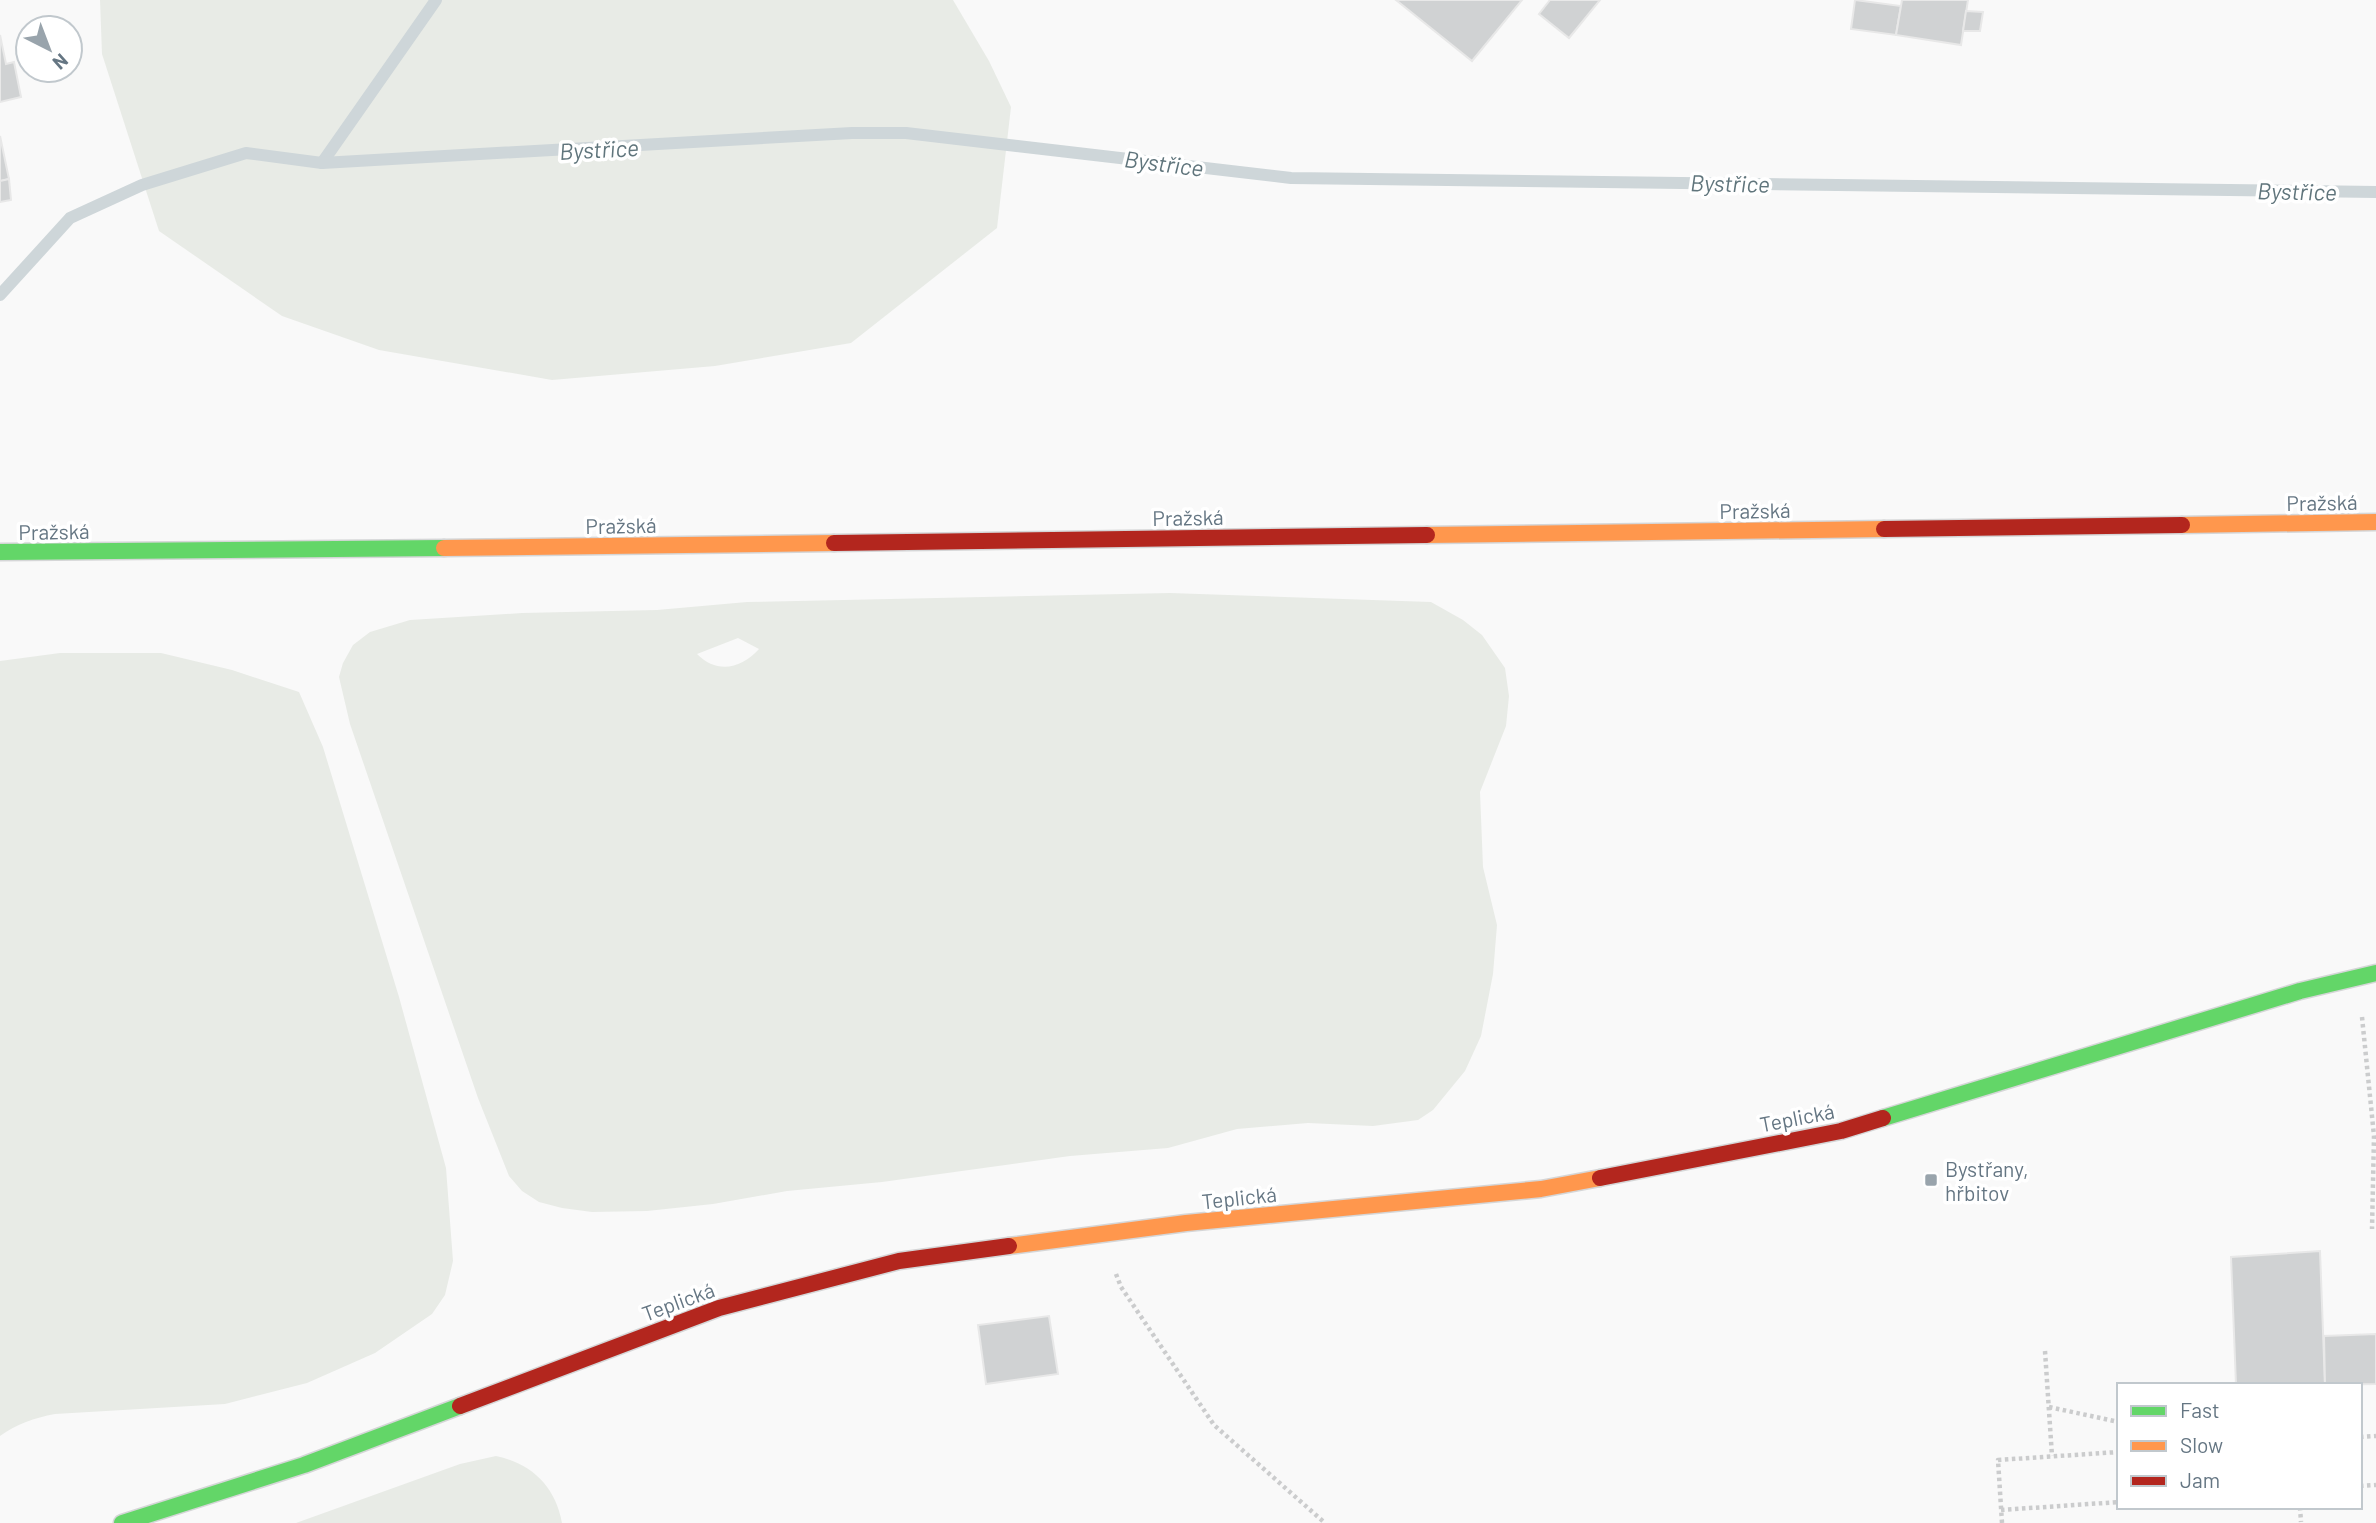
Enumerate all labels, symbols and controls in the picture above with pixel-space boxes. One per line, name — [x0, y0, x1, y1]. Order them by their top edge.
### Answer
north arrow — [14, 14, 84, 84]
text: N — [48, 49, 73, 75]
water label: Bystřice — [559, 133, 639, 165]
water label: Bystřice — [1123, 144, 1205, 182]
water label: Bystřice — [1690, 168, 1770, 198]
water label: Bystřice — [2257, 176, 2337, 206]
street label: Pražská — [2286, 489, 2358, 515]
street label: Pražská — [1719, 497, 1791, 523]
street label: Pražská — [1152, 504, 1224, 530]
street label: Pražská — [585, 512, 657, 538]
street label: Pražská — [18, 518, 90, 544]
street label: Teplická — [1758, 1098, 1836, 1136]
place label: Bystřany, hřbitov — [1945, 1156, 2029, 1205]
marker: Bystřany, hřbitov — [1923, 1172, 1939, 1188]
street label: Teplická — [1200, 1181, 1278, 1213]
street label: Teplická — [638, 1276, 718, 1326]
legend — [2117, 1383, 2362, 1509]
text: Fast — [2180, 1397, 2220, 1422]
text: Slow — [2180, 1432, 2223, 1457]
text: Jam — [2180, 1467, 2220, 1492]

